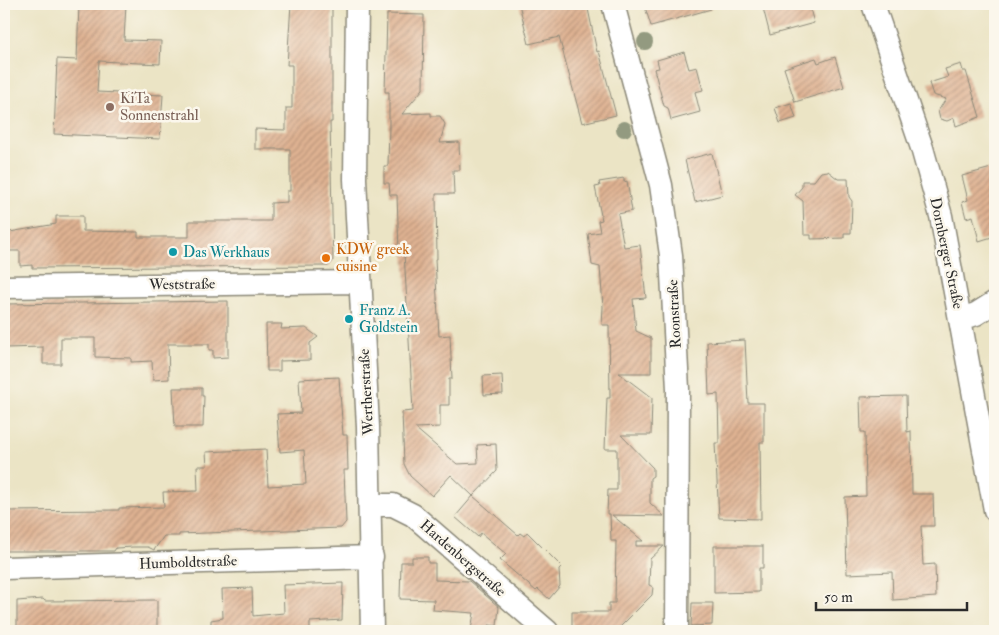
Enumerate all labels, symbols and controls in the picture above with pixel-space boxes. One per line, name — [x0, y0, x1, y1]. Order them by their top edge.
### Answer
place label: KiTa Sonnenstrahl — [120, 89, 199, 125]
marker: KiTa Sonnenstrahl — [104, 101, 116, 113]
street label: Dornberger Straße — [925, 196, 968, 311]
place label: KDW greek cuisine — [336, 240, 409, 276]
place label: Das Werkhaus — [183, 243, 269, 262]
marker: Das Werkhaus — [167, 246, 179, 258]
marker: KDW greek cuisine — [320, 252, 332, 264]
street label: Weststraße — [148, 274, 215, 295]
street label: Roonstraße — [663, 279, 686, 349]
place label: Franz A. Goldstein — [359, 301, 418, 337]
marker: Franz A. Goldstein — [343, 313, 355, 325]
street label: Wertherstraße — [355, 348, 378, 437]
street label: Hardenbergstraße — [416, 516, 510, 601]
street label: Humboldtstraße — [139, 551, 237, 574]
scale bar — [816, 580, 968, 612]
text: 50 m — [824, 588, 853, 607]

